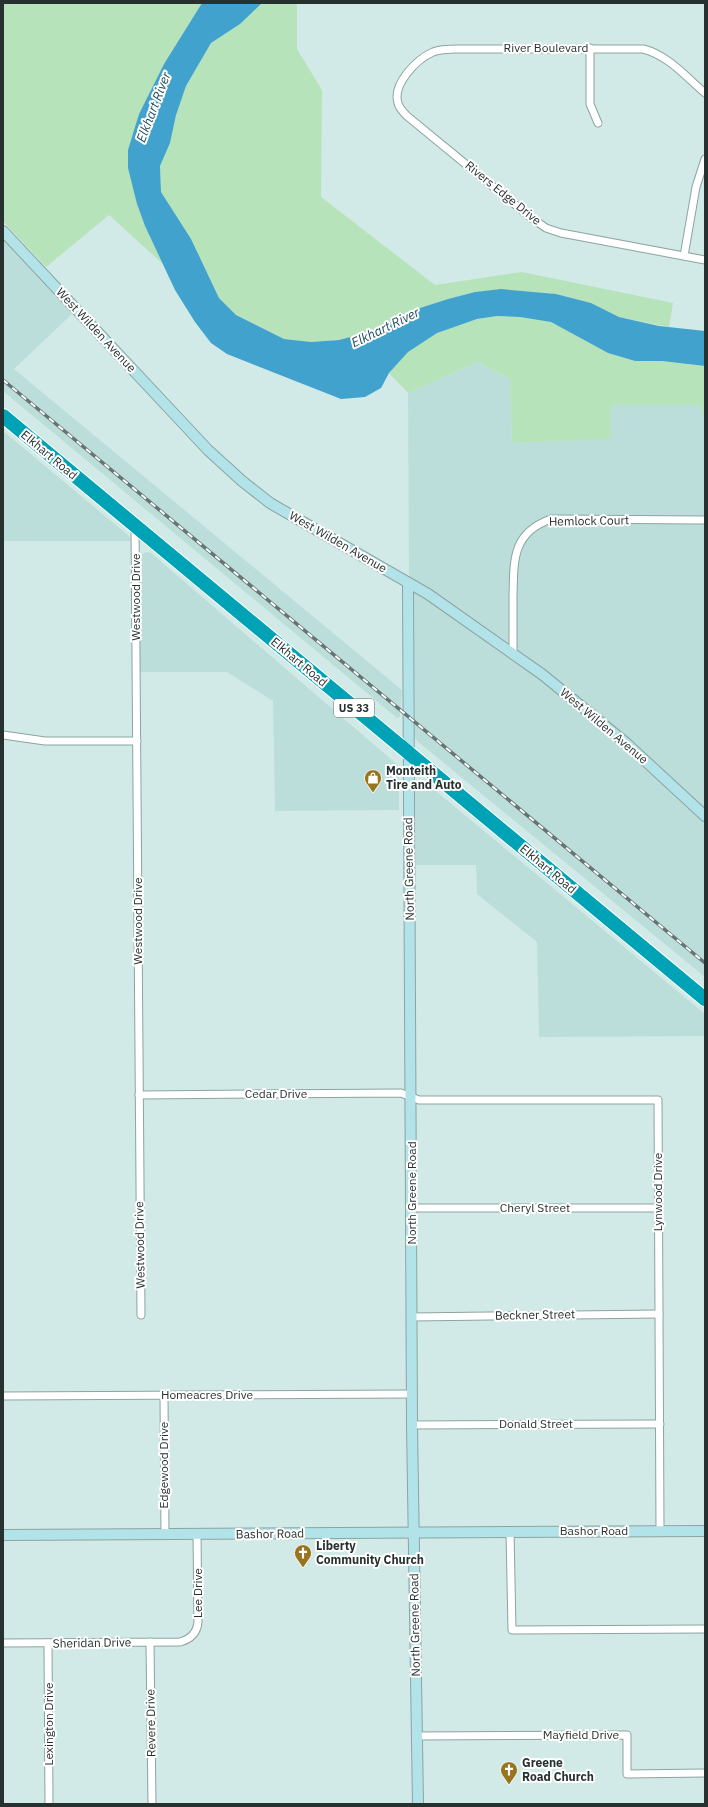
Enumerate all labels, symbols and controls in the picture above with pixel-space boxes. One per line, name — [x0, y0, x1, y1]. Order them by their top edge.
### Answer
street label: River Boulevard — [504, 40, 588, 55]
water label: Elkhart River — [132, 69, 175, 145]
street label: Rivers Edge Drive — [462, 157, 545, 228]
street label: West Wilden Avenue — [53, 284, 140, 375]
water label: Elkhart River — [348, 303, 423, 351]
street label: Elkhart Road — [18, 427, 81, 483]
street label: West Wilden Avenue — [287, 508, 390, 576]
street label: Hemlock Court — [549, 512, 629, 529]
street label: Westwood Drive — [128, 553, 143, 641]
street label: Elkhart Road — [268, 634, 331, 690]
street label: West Wilden Avenue — [557, 684, 652, 767]
road number: US 33 — [334, 699, 374, 717]
place label: Monteith Tire and Auto — [386, 763, 462, 792]
shop icon: Monteith Tire and Auto — [363, 768, 383, 793]
street label: North Greene Road — [400, 817, 417, 921]
street label: Elkhart Road — [517, 841, 580, 897]
street label: Westwood Drive — [130, 877, 145, 965]
street label: Cedar Drive — [245, 1086, 308, 1101]
street label: North Greene Road — [404, 1141, 419, 1245]
street label: Lynwood Drive — [650, 1152, 665, 1231]
street label: Cheryl Street — [500, 1200, 570, 1215]
street label: Westwood Drive — [131, 1201, 148, 1289]
street label: Beckner Street — [495, 1306, 575, 1323]
street label: Homeacres Drive — [161, 1387, 253, 1402]
street label: Donald Street — [499, 1416, 573, 1431]
street label: Edgewood Drive — [156, 1421, 171, 1508]
street label: Bashor Road — [560, 1523, 628, 1538]
street label: Bashor Road — [236, 1525, 304, 1542]
place label: Liberty Community Church — [316, 1538, 424, 1567]
church icon: Liberty Community Church — [293, 1543, 313, 1568]
street label: Lee Drive — [190, 1568, 205, 1618]
street label: North Greene Road — [406, 1573, 423, 1677]
street label: Sheridan Drive — [53, 1634, 132, 1651]
street label: Lexington Drive — [41, 1682, 56, 1765]
street label: Revere Drive — [142, 1688, 159, 1757]
street label: Mayfield Drive — [543, 1727, 620, 1742]
place label: Greene Road Church — [522, 1755, 594, 1784]
church icon: Greene Road Church — [499, 1760, 519, 1785]

